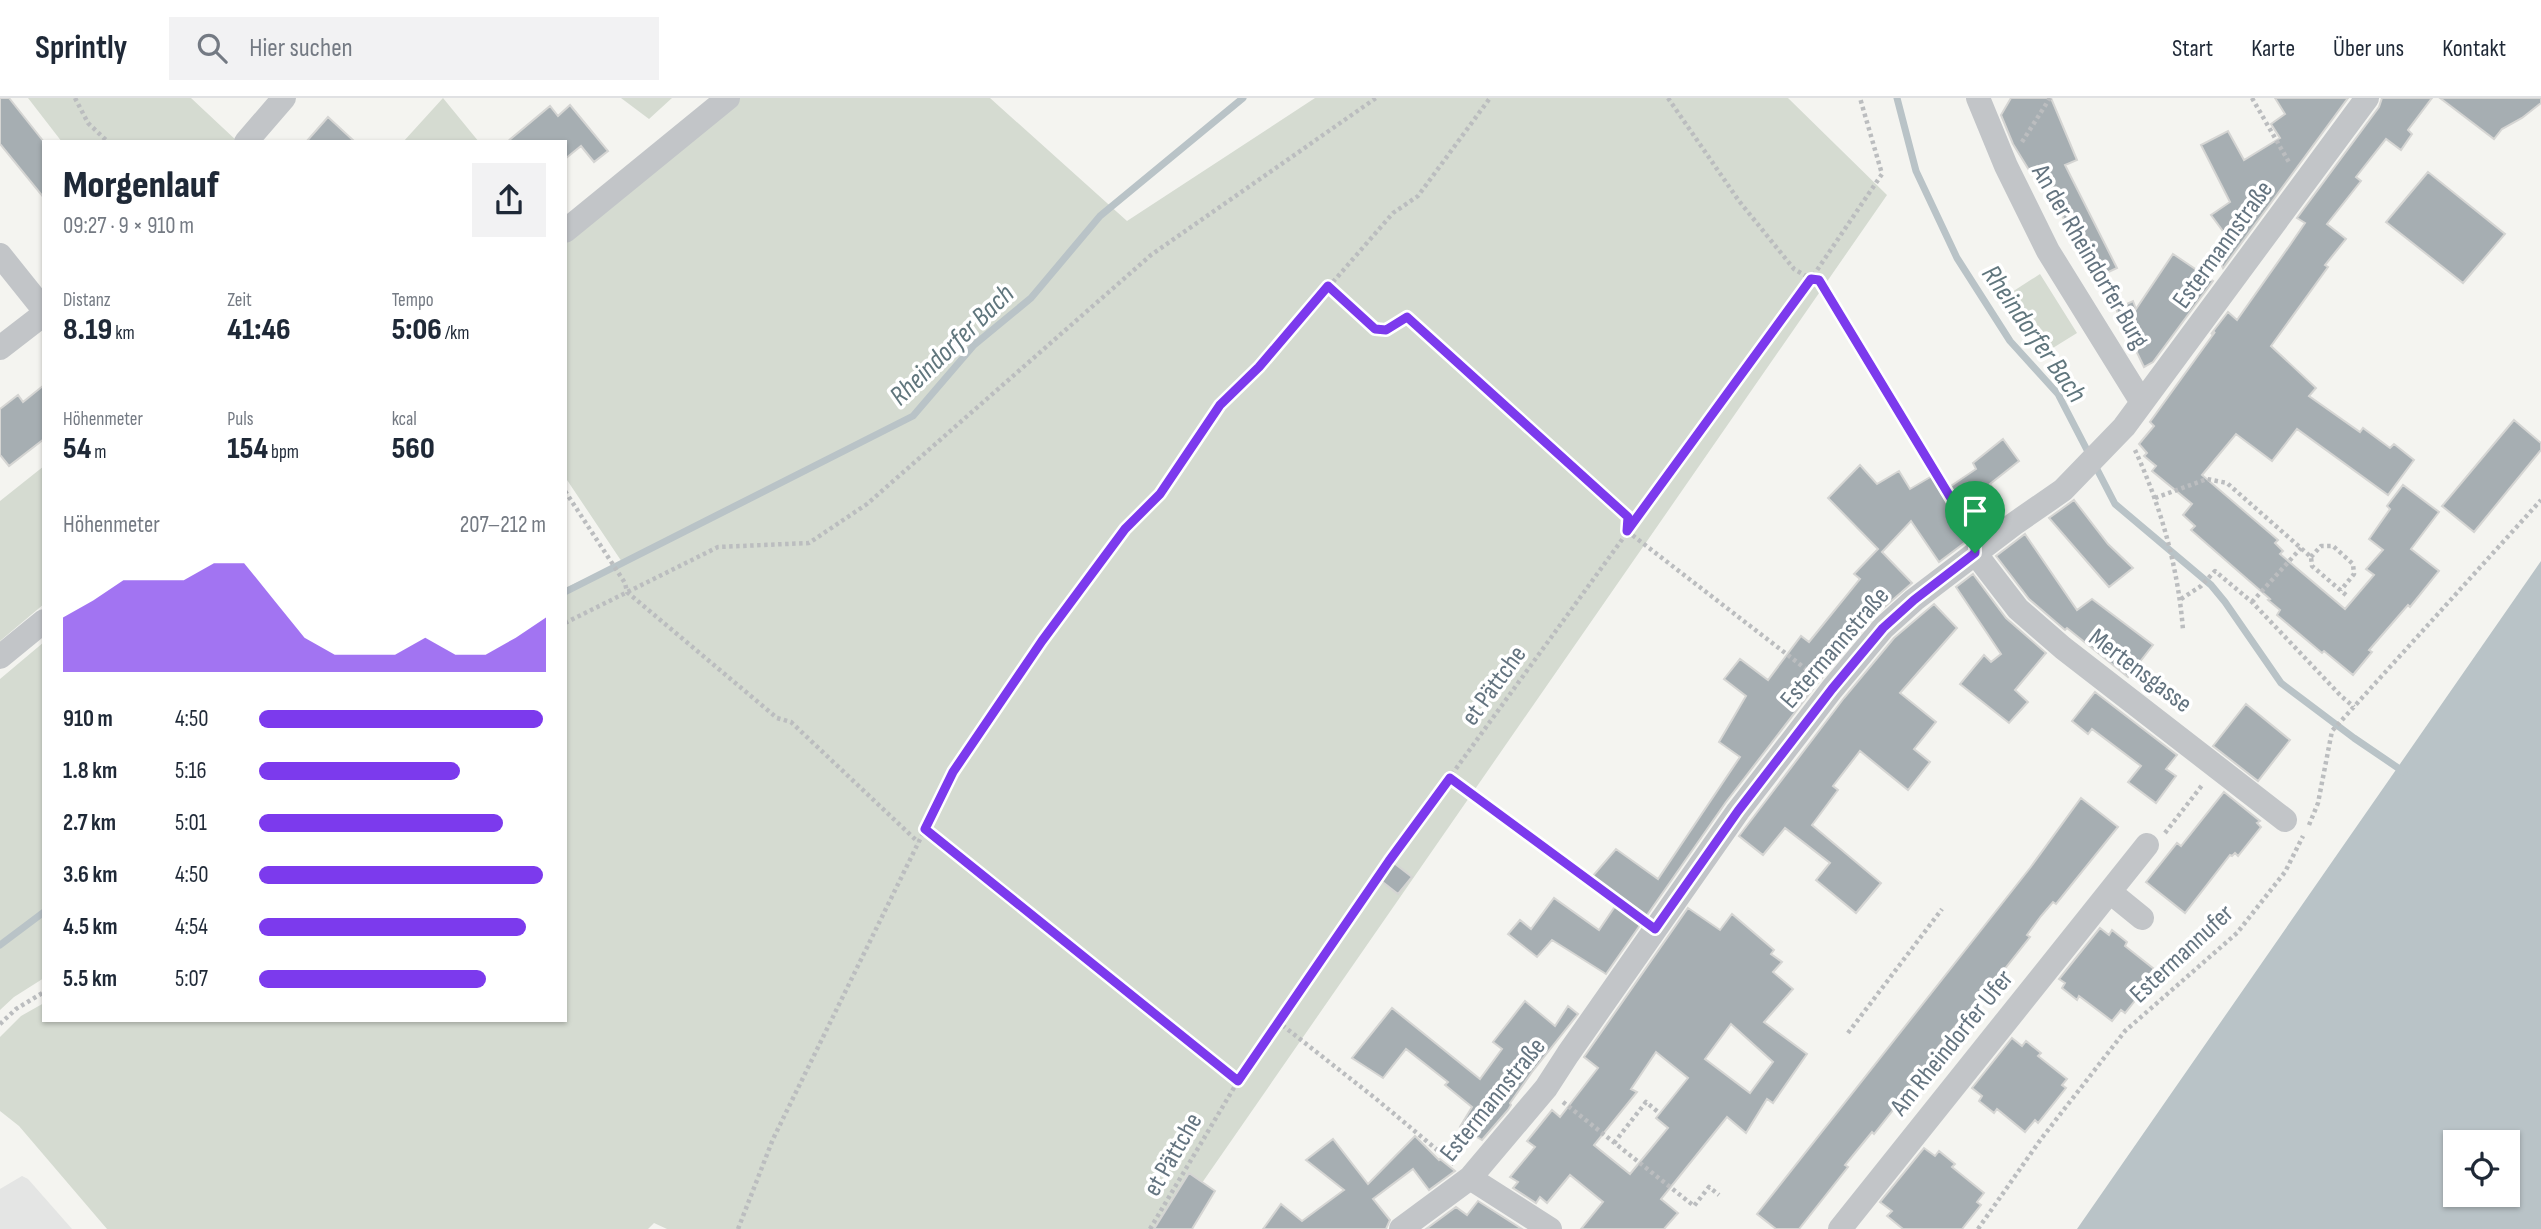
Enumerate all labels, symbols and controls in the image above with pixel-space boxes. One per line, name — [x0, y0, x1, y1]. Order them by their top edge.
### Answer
search box — [169, 17, 659, 80]
text: Sprintly — [35, 28, 127, 68]
icon: search — [193, 29, 231, 67]
text: Hier suchen — [249, 33, 353, 64]
text: Start — [2172, 34, 2213, 63]
text: Karte — [2251, 34, 2295, 63]
text: Über uns — [2333, 34, 2404, 63]
text: Kontakt — [2442, 34, 2506, 63]
street label: An der Rheindorfer Burg — [2024, 158, 2155, 354]
text: Morgenlauf — [63, 163, 219, 208]
button: share — [472, 163, 546, 237]
street label: Estermannstraße — [2166, 175, 2280, 315]
text: 09:27 · 9 × 910 m — [63, 212, 194, 240]
water label: Rheindorfer Bach — [1974, 259, 2093, 409]
water label: Rheindorfer Bach — [883, 277, 1021, 413]
text: Distanz — [63, 289, 111, 312]
text: Zeit — [227, 289, 252, 312]
text: Tempo — [392, 289, 434, 312]
text: 8.19 — [63, 312, 112, 348]
text: 41:46 — [227, 312, 291, 348]
text: 5:06 — [392, 312, 442, 348]
text: km — [112, 322, 135, 345]
text: /km — [442, 322, 470, 345]
text: Höhenmeter — [63, 408, 143, 431]
text: Puls — [227, 408, 254, 431]
text: kcal — [392, 408, 417, 431]
text: 54 — [63, 431, 91, 467]
text: 154 — [227, 431, 268, 467]
text: 560 — [392, 431, 435, 467]
text: m — [91, 441, 107, 464]
text: bpm — [268, 441, 299, 464]
pin — [1945, 481, 2005, 553]
icon: arrive — [1956, 492, 1994, 530]
text: Höhenmeter — [63, 511, 160, 539]
text: 207–212 m — [460, 511, 546, 539]
street label: Estermannstraße — [1774, 581, 1896, 715]
street label: Mertensgasse — [2082, 622, 2198, 720]
street label: et Pättche — [1455, 640, 1533, 732]
text: 910 m — [63, 705, 113, 733]
text: 4:50 — [175, 705, 208, 733]
text: 1.8 km — [63, 757, 117, 785]
text: 5:16 — [175, 757, 207, 785]
text: 2.7 km — [63, 809, 116, 837]
text: 5:01 — [175, 809, 207, 837]
text: 3.6 km — [63, 861, 117, 889]
text: 4:50 — [175, 861, 208, 889]
street label: Estermannufer — [2124, 898, 2241, 1010]
text: 4.5 km — [63, 913, 118, 941]
text: 4:54 — [175, 913, 208, 941]
street label: Am Rheindorfer Ufer — [1883, 964, 2021, 1123]
text: 5.5 km — [63, 965, 117, 993]
text: 5:07 — [175, 965, 208, 993]
street label: Estermannstraße — [1434, 1032, 1553, 1168]
street label: et Pättche — [1137, 1108, 1209, 1202]
map controls — [2443, 1130, 2520, 1207]
button: locate — [2443, 1130, 2520, 1207]

